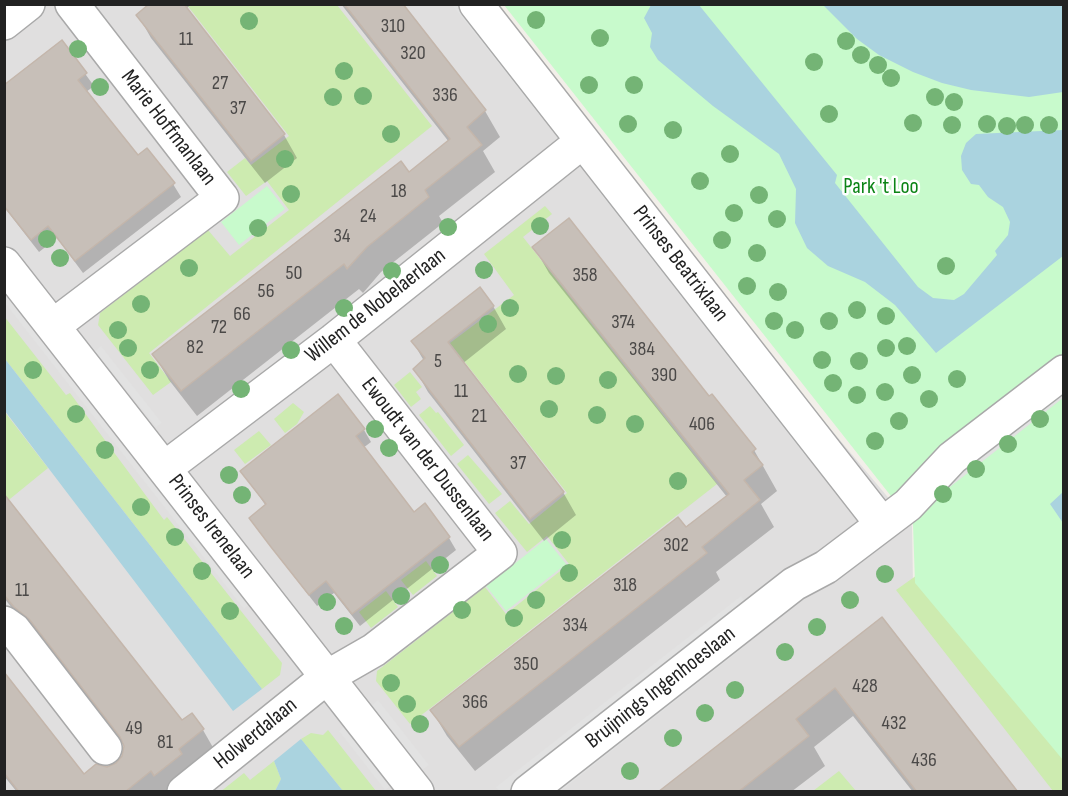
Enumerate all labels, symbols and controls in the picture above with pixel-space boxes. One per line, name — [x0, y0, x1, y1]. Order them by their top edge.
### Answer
house number: 310 — [381, 15, 405, 39]
house number: 11 — [179, 28, 193, 52]
house number: 320 — [400, 42, 426, 66]
street label: Marie Hoffmanlaan — [115, 65, 221, 191]
house number: 27 — [212, 72, 228, 96]
house number: 336 — [432, 84, 458, 108]
house number: 37 — [230, 97, 246, 121]
park label: Park 't Loo — [843, 174, 919, 200]
house number: 18 — [391, 180, 407, 204]
street label: Prinses Beatrixlaan — [626, 201, 734, 327]
house number: 24 — [360, 205, 376, 229]
house number: 34 — [334, 225, 350, 249]
street label: Willem de Nobelaerlaan — [300, 243, 452, 369]
house number: 50 — [286, 262, 302, 286]
house number: 358 — [572, 264, 598, 288]
house number: 56 — [258, 280, 274, 304]
house number: 66 — [233, 303, 251, 327]
house number: 374 — [611, 311, 635, 335]
house number: 72 — [211, 316, 227, 340]
house number: 82 — [186, 336, 204, 360]
house number: 384 — [629, 338, 655, 362]
house number: 5 — [434, 350, 442, 374]
house number: 390 — [651, 364, 677, 388]
street label: Ewoudt van der Dussenlaan — [355, 373, 499, 547]
house number: 11 — [454, 380, 468, 404]
house number: 21 — [471, 405, 487, 429]
house number: 406 — [689, 413, 715, 437]
house number: 37 — [510, 452, 526, 476]
street label: Prinses Irenelaan — [162, 470, 260, 584]
house number: 302 — [663, 534, 689, 558]
house number: 318 — [613, 574, 637, 598]
house number: 11 — [15, 579, 29, 603]
house number: 334 — [562, 614, 588, 638]
street label: Bruijnings Ingenhoeslaan — [581, 621, 741, 755]
house number: 350 — [513, 653, 539, 677]
house number: 428 — [852, 675, 878, 699]
house number: 366 — [462, 691, 488, 715]
street label: Holwerdalaan — [209, 692, 303, 776]
house number: 432 — [881, 712, 907, 736]
house number: 49 — [125, 717, 143, 741]
house number: 81 — [157, 731, 173, 755]
house number: 436 — [911, 749, 937, 773]

